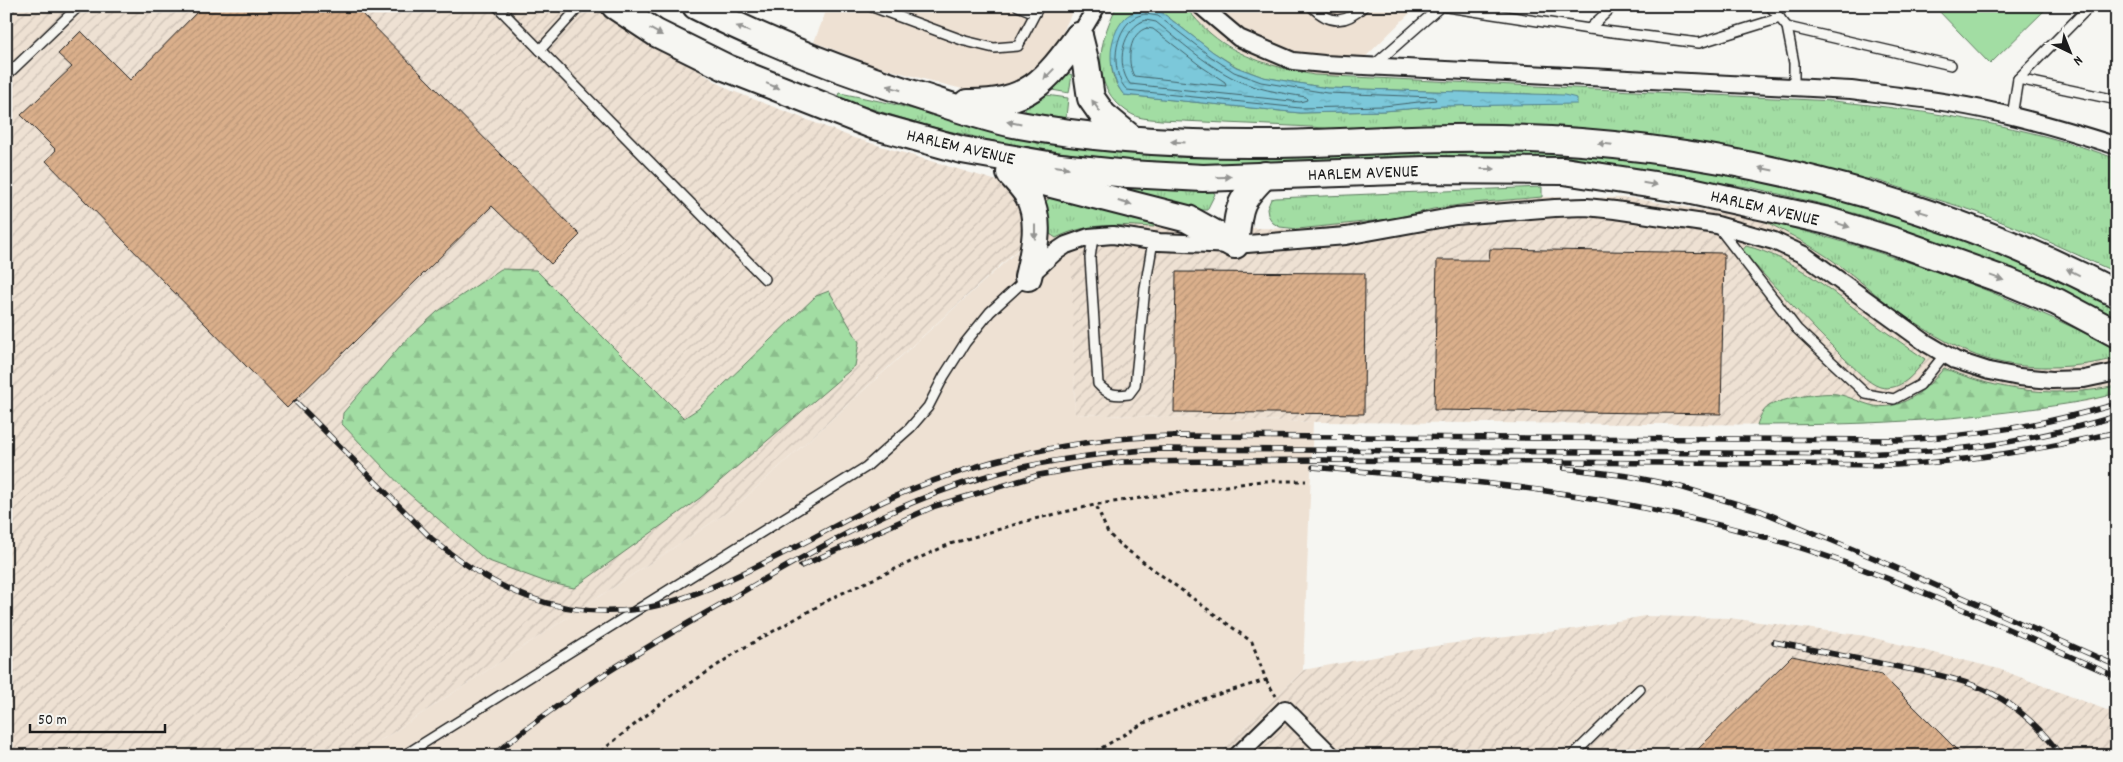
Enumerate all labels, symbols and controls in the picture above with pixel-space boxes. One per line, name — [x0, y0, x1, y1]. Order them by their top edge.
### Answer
one-way arrow — [736, 25, 750, 33]
one-way arrow — [649, 28, 664, 36]
north arrow — [2046, 28, 2096, 78]
text: N — [2068, 50, 2087, 70]
one-way arrow — [1043, 68, 1055, 80]
one-way arrow — [765, 83, 780, 91]
one-way arrow — [887, 84, 902, 92]
one-way arrow — [1091, 99, 1101, 112]
one-way arrow — [1006, 119, 1022, 127]
street label: HARLEM AVENUE — [904, 124, 1017, 173]
one-way arrow — [1170, 138, 1186, 146]
one-way arrow — [1597, 140, 1613, 148]
street label: HARLEM AVENUE — [1307, 160, 1419, 189]
one-way arrow — [1054, 163, 1070, 171]
one-way arrow — [1481, 165, 1497, 173]
one-way arrow — [1758, 165, 1773, 173]
one-way arrow — [1216, 172, 1232, 180]
one-way arrow — [1642, 180, 1658, 188]
street label: HARLEM AVENUE — [1708, 185, 1821, 234]
one-way arrow — [1117, 199, 1132, 207]
one-way arrow — [1915, 208, 1930, 216]
one-way arrow — [1835, 222, 1850, 230]
one-way arrow — [1031, 224, 1039, 240]
one-way arrow — [2066, 268, 2081, 276]
one-way arrow — [1989, 275, 2004, 282]
scale bar — [30, 702, 165, 734]
text: 50 m — [38, 710, 67, 732]

